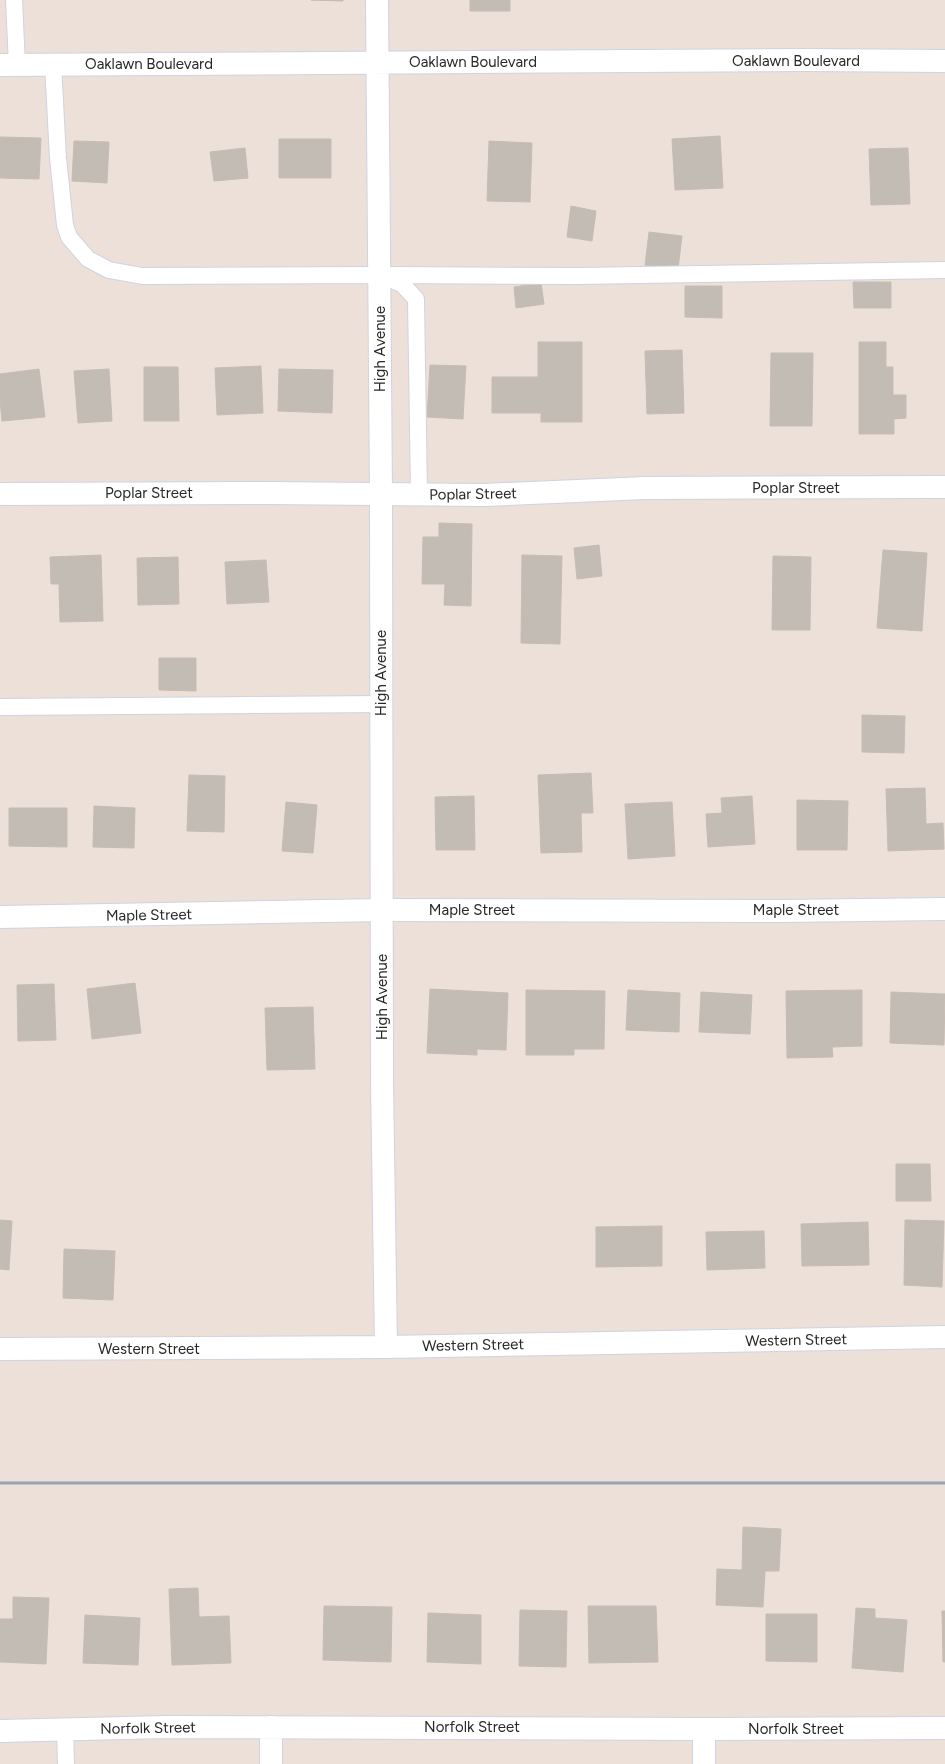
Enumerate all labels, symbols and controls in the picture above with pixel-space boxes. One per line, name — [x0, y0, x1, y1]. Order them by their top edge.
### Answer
street label: Oaklawn Boulevard — [732, 52, 860, 70]
street label: Oaklawn Boulevard — [409, 53, 537, 71]
street label: Oaklawn Boulevard — [85, 55, 213, 73]
street label: High Avenue — [371, 306, 389, 392]
street label: Poplar Street — [752, 479, 840, 497]
street label: Poplar Street — [105, 484, 193, 502]
street label: Poplar Street — [429, 484, 517, 504]
street label: High Avenue — [372, 630, 390, 716]
street label: Maple Street — [429, 901, 516, 919]
street label: Maple Street — [753, 901, 840, 919]
street label: Maple Street — [106, 905, 193, 925]
street label: High Avenue — [373, 954, 391, 1040]
street label: Western Street — [745, 1330, 847, 1350]
street label: Western Street — [422, 1335, 524, 1355]
street label: Western Street — [98, 1340, 200, 1358]
street label: Norfolk Street — [100, 1718, 196, 1738]
street label: Norfolk Street — [424, 1718, 520, 1736]
street label: Norfolk Street — [748, 1720, 844, 1738]

